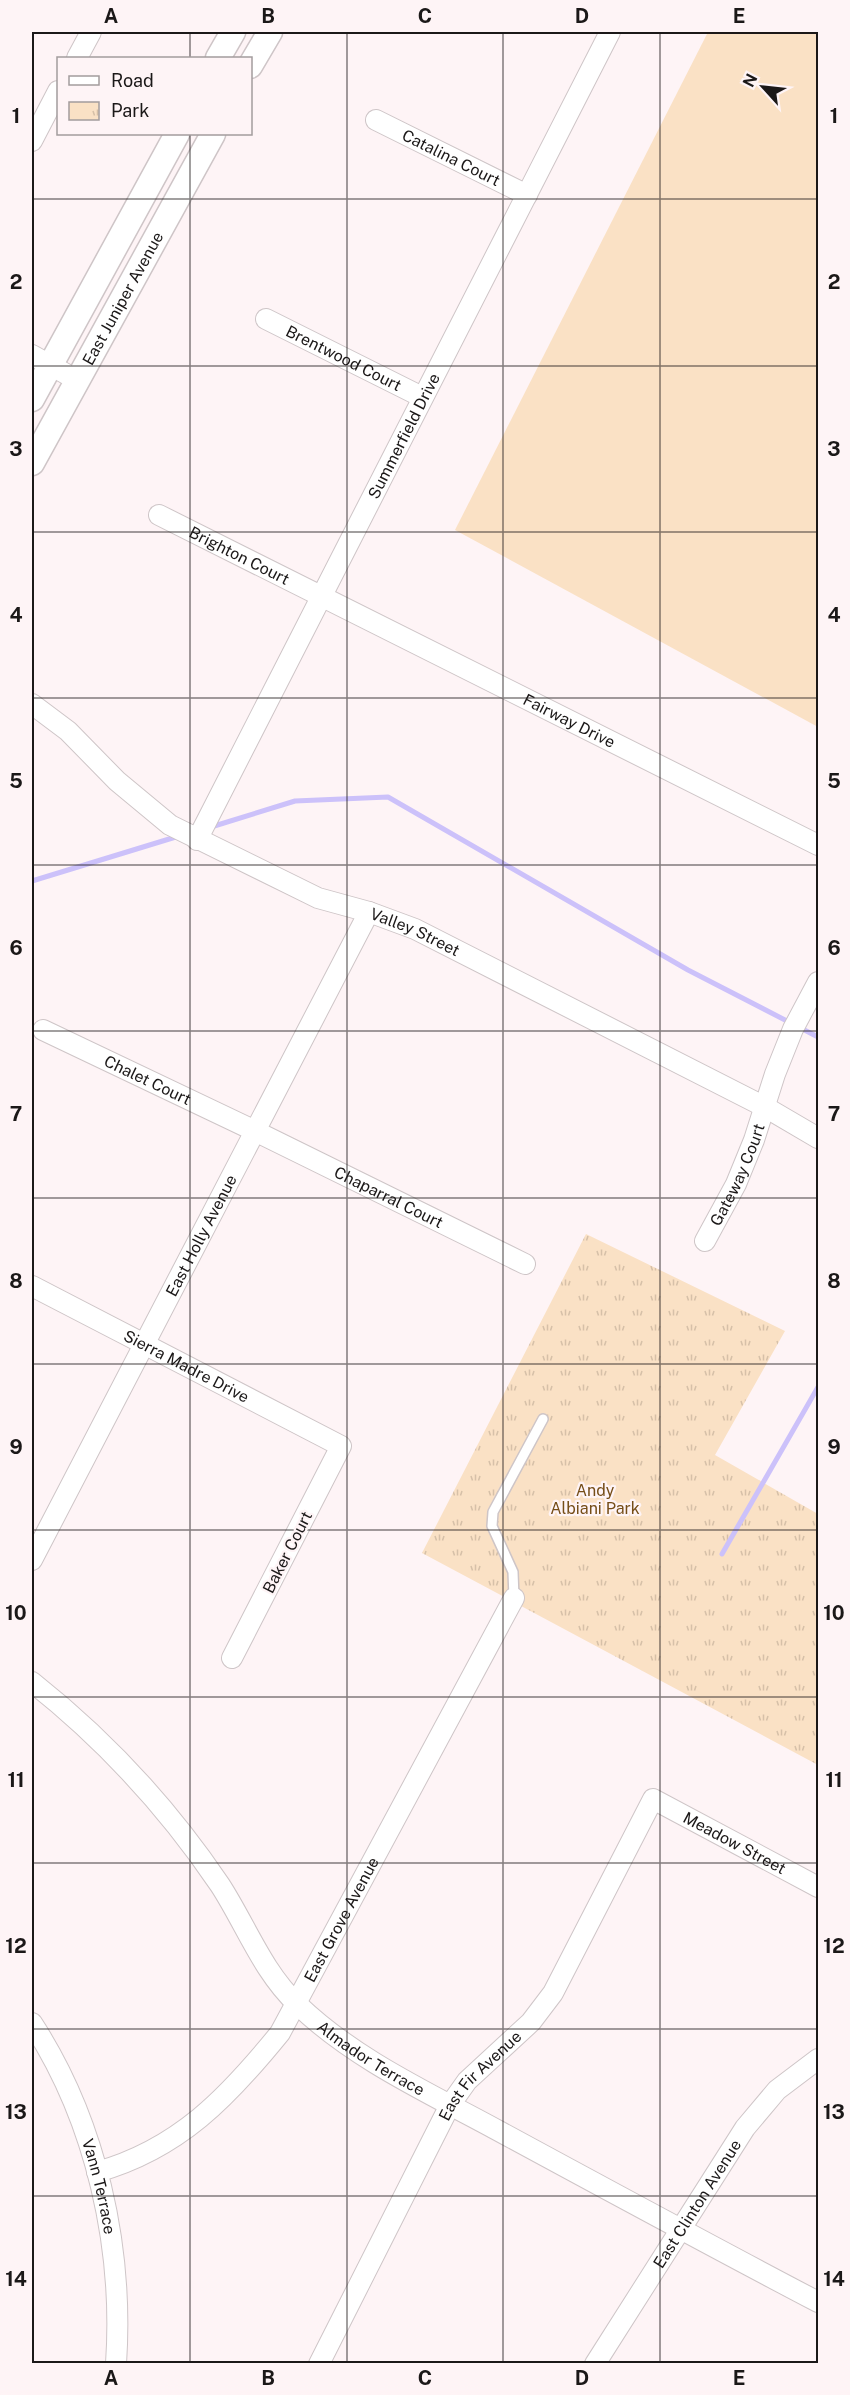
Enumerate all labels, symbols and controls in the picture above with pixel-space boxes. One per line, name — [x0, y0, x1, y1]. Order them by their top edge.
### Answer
text: A — [104, 4, 118, 28]
text: B — [261, 4, 275, 28]
text: C — [418, 4, 432, 28]
text: D — [575, 4, 589, 28]
text: E — [733, 4, 745, 28]
legend — [57, 57, 252, 135]
north arrow — [733, 57, 793, 117]
text: Road — [111, 70, 154, 91]
text: N — [739, 71, 761, 90]
text: Park — [111, 100, 149, 121]
text: 1 — [12, 104, 20, 128]
text: 1 — [830, 104, 838, 128]
street label: Catalina Court — [399, 126, 503, 190]
street label: East Juniper Avenue — [79, 229, 167, 369]
text: 2 — [10, 270, 22, 294]
text: 2 — [828, 270, 840, 294]
street label: Brentwood Court — [283, 322, 404, 395]
street label: Summerfield Drive — [364, 370, 444, 502]
text: 3 — [9, 437, 23, 461]
text: 3 — [827, 437, 841, 461]
street label: Brighton Court — [186, 523, 293, 589]
text: 4 — [9, 603, 23, 627]
text: 4 — [827, 603, 841, 627]
street label: Fairway Drive — [520, 690, 618, 752]
text: 5 — [9, 769, 23, 793]
text: 5 — [827, 769, 841, 793]
street label: Valley Street — [368, 904, 463, 960]
text: 6 — [9, 936, 23, 960]
text: 6 — [827, 936, 841, 960]
street label: Chalet Court — [101, 1052, 194, 1109]
text: 7 — [10, 1102, 22, 1126]
text: 7 — [828, 1102, 840, 1126]
street label: Gateway Court — [706, 1121, 769, 1229]
street label: Chaparral Court — [331, 1163, 446, 1232]
street label: East Holly Avenue — [162, 1171, 241, 1300]
text: 8 — [9, 1269, 23, 1293]
text: 8 — [827, 1269, 841, 1293]
street label: Sierra Madre Drive — [120, 1326, 252, 1407]
text: 9 — [9, 1435, 23, 1459]
text: 9 — [827, 1435, 841, 1459]
park label: Andy Albiani Park — [550, 1481, 640, 1518]
street label: Baker Court — [259, 1508, 316, 1596]
text: 10 — [5, 1601, 27, 1625]
text: 10 — [823, 1601, 845, 1625]
text: 11 — [7, 1768, 25, 1792]
text: 11 — [825, 1768, 843, 1792]
street label: Meadow Street — [680, 1808, 789, 1878]
street label: East Grove Avenue — [300, 1854, 383, 1985]
text: 12 — [5, 1934, 27, 1958]
text: 12 — [823, 1934, 845, 1958]
street label: Almador Terrace — [313, 2017, 428, 2100]
street label: East Fir Avenue — [435, 2027, 525, 2124]
text: 13 — [5, 2100, 27, 2124]
text: 13 — [823, 2100, 845, 2124]
street label: East Clinton Avenue — [649, 2136, 745, 2272]
street label: Vann Terrace — [78, 2137, 119, 2236]
text: 14 — [5, 2267, 27, 2291]
text: 14 — [823, 2267, 845, 2291]
text: A — [104, 2366, 118, 2390]
text: B — [261, 2366, 275, 2390]
text: C — [418, 2366, 432, 2390]
text: D — [575, 2366, 589, 2390]
text: E — [733, 2366, 745, 2390]

